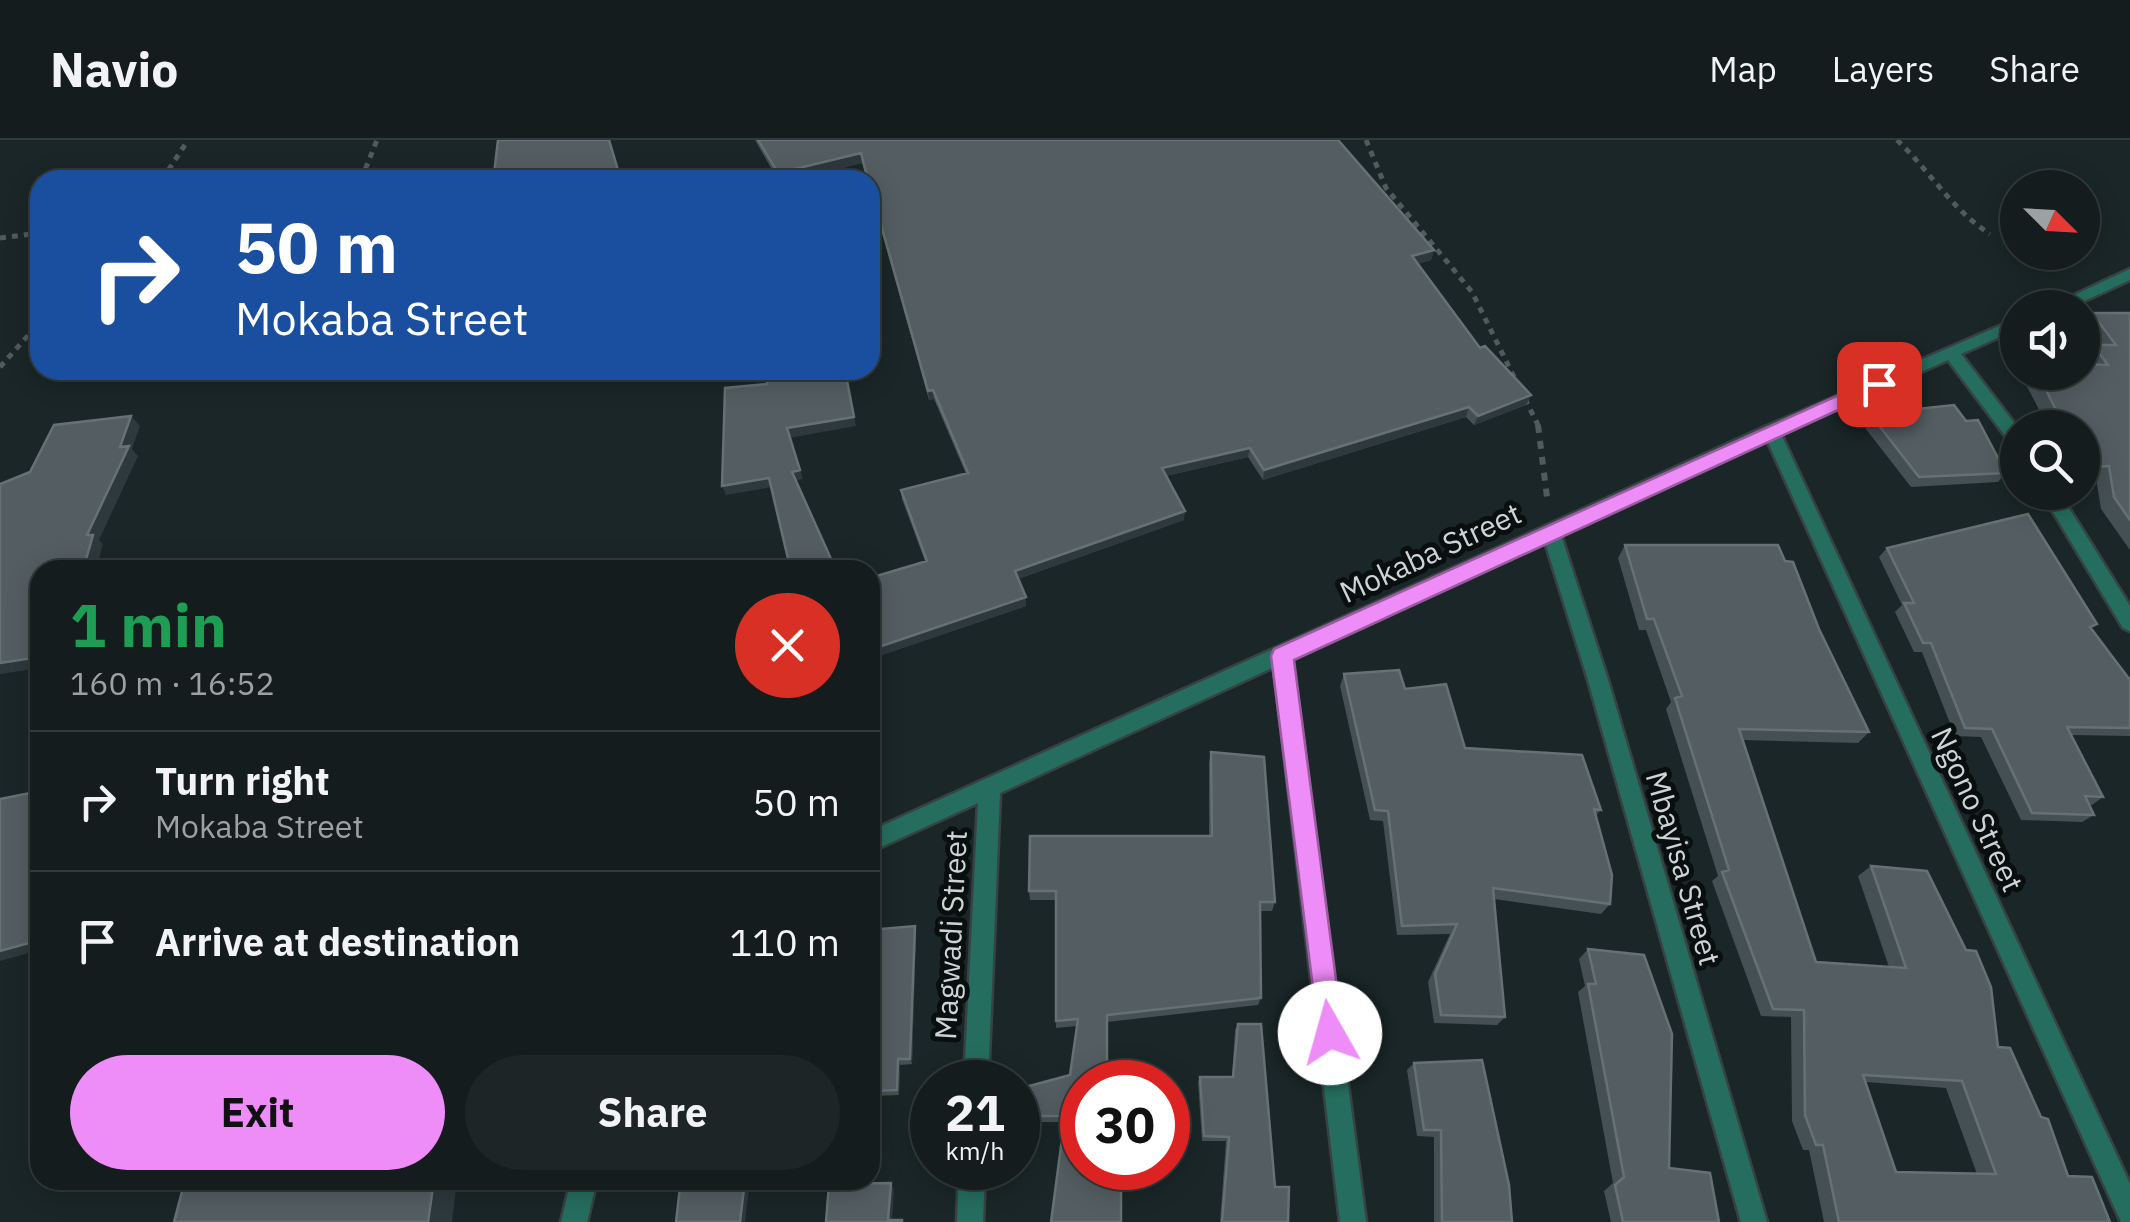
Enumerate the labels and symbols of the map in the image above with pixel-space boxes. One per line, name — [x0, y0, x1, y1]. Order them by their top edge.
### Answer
north arrow — [2000, 170, 2100, 270]
pin — [1837, 342, 1922, 427]
street label: Mokaba Street — [1333, 493, 1527, 611]
street label: Ngono Street — [1923, 721, 2033, 897]
street label: Mbayisa Street — [1638, 766, 1730, 970]
street label: Magwadi Street — [925, 829, 975, 1041]
position arrow — [1278, 981, 1382, 1085]
speed limit sign: 30 — [1060, 1060, 1190, 1190]

